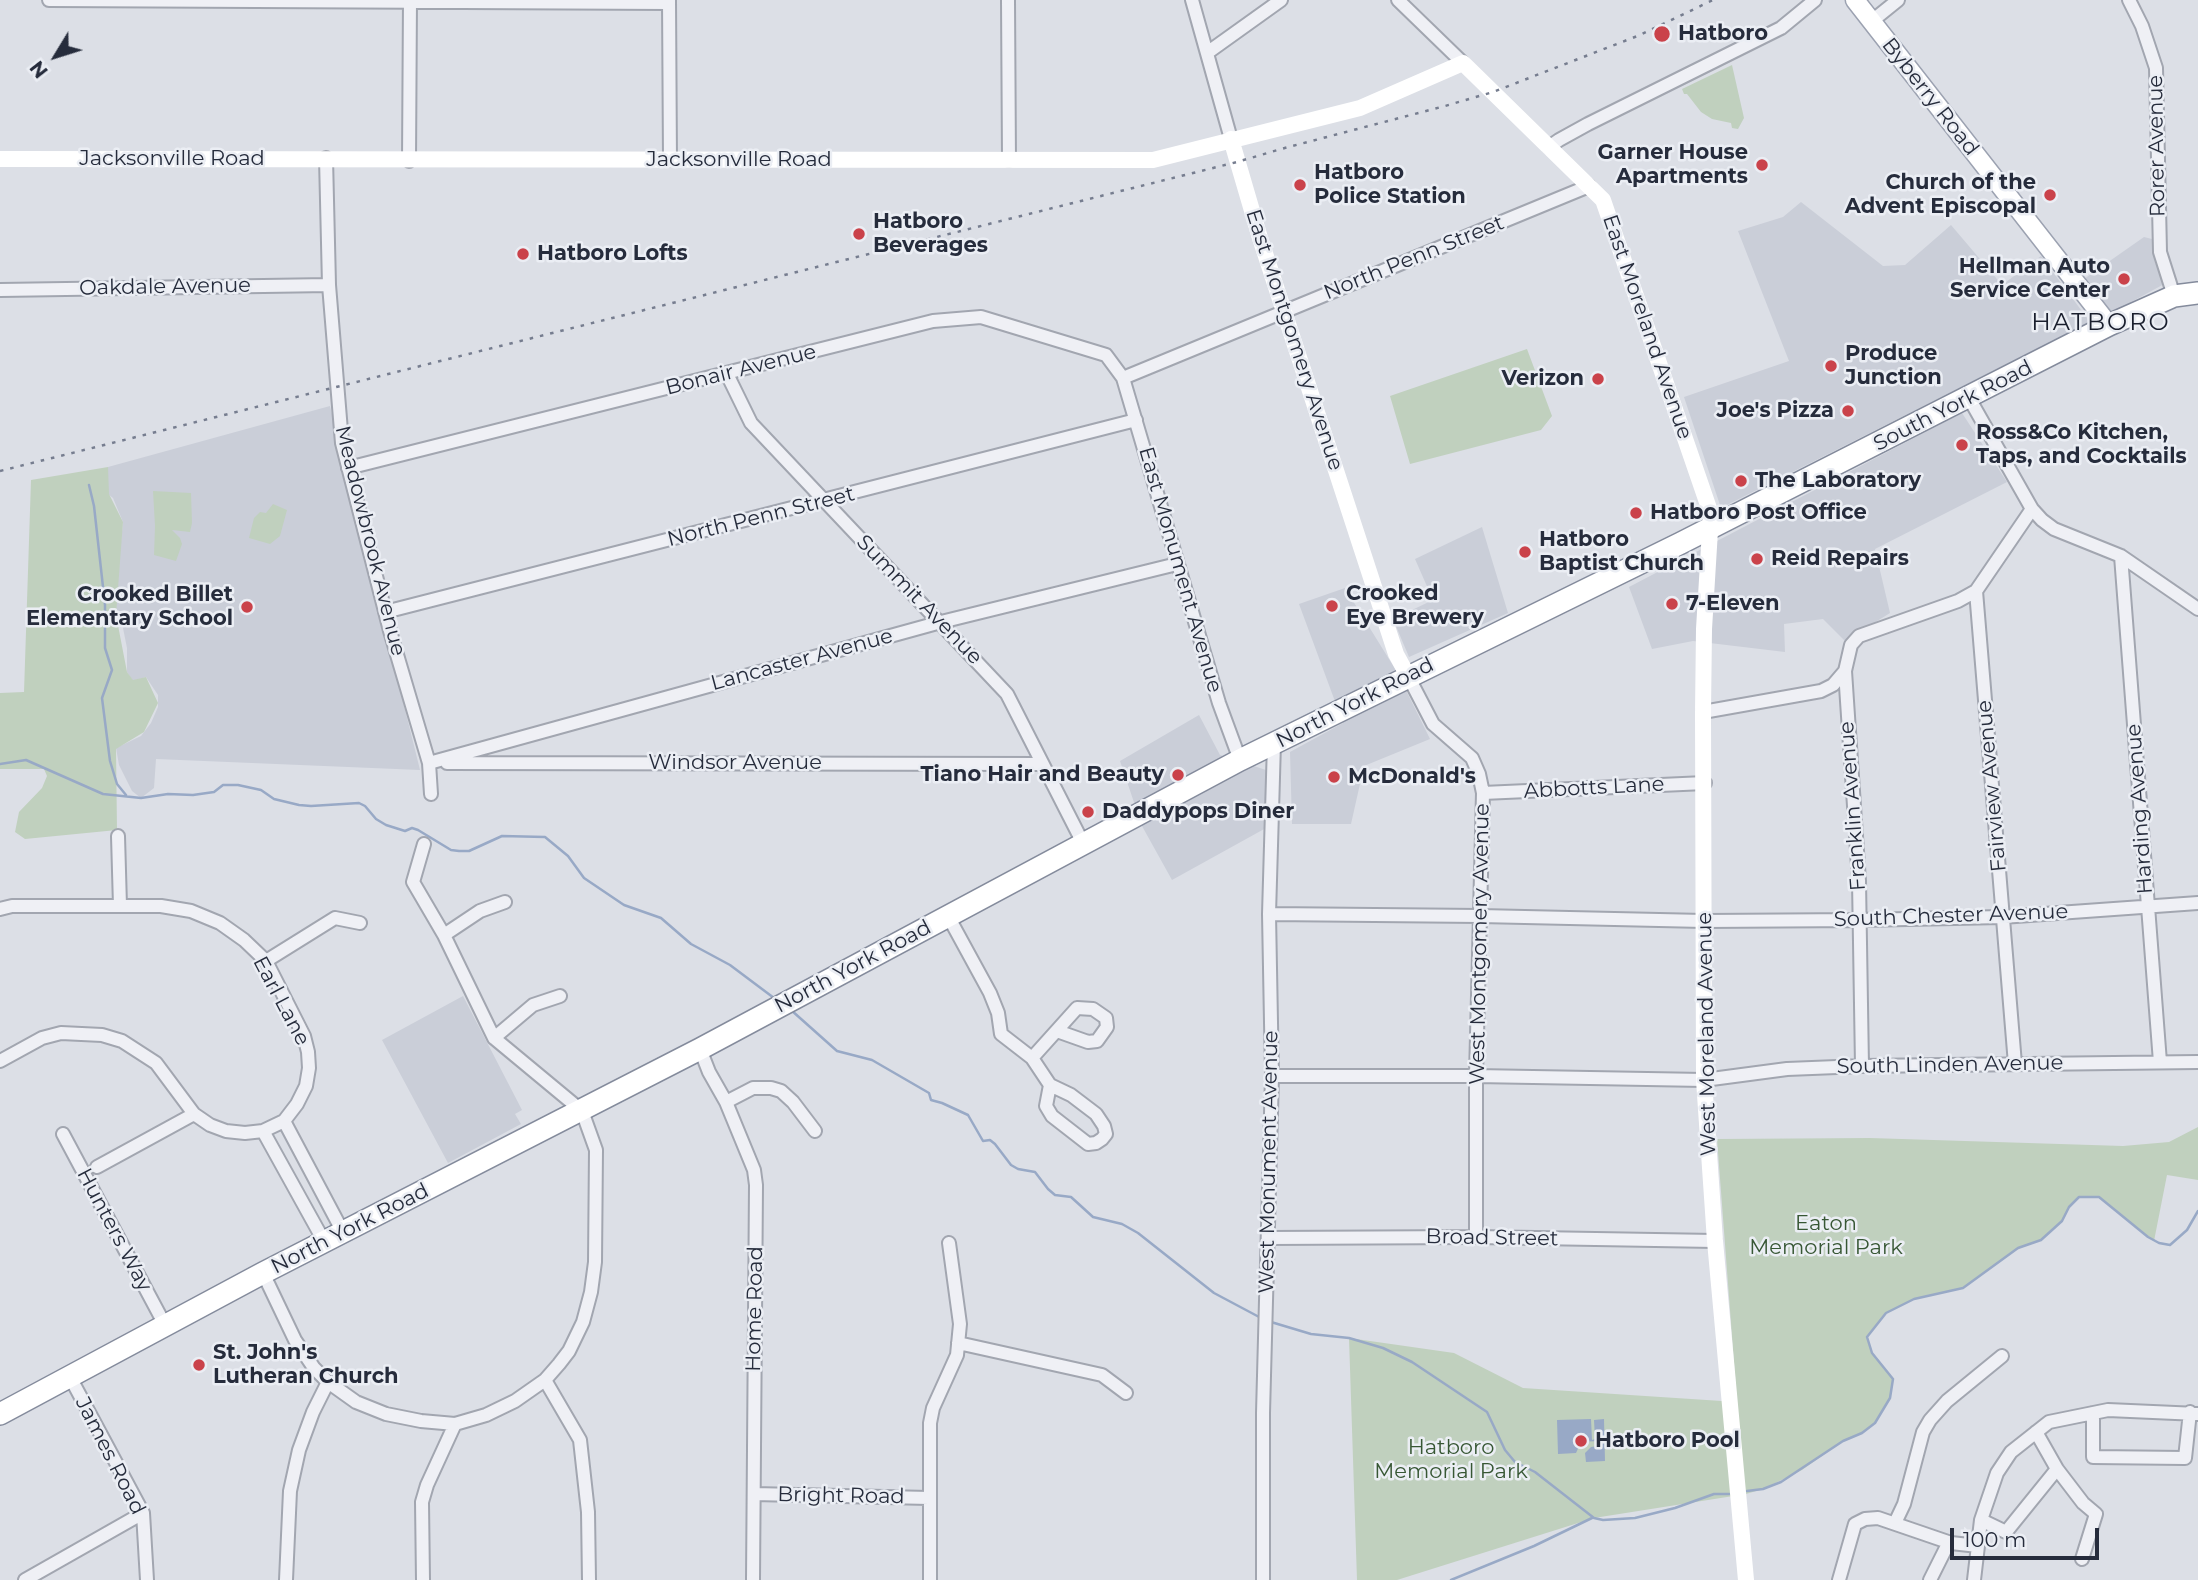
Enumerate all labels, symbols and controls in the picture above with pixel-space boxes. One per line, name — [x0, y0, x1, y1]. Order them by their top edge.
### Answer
north arrow — [21, 21, 91, 91]
place label: Hatboro — [1678, 21, 1768, 47]
marker: Hatboro — [1652, 24, 1672, 44]
street label: Byberry Road — [1876, 33, 1984, 161]
text: N — [25, 56, 53, 82]
street label: Rorer Avenue — [2143, 75, 2171, 217]
place label: Garner House Apartments — [1597, 140, 1748, 190]
street label: Jacksonville Road — [79, 146, 265, 172]
street label: Jacksonville Road — [646, 147, 832, 173]
marker: Garner House Apartments — [1754, 157, 1770, 173]
place label: Hatboro Police Station — [1314, 160, 1466, 210]
place label: Church of the Advent Episcopal — [1845, 170, 2036, 220]
marker: Hatboro Police Station — [1292, 177, 1308, 193]
marker: Church of the Advent Episcopal — [2042, 187, 2058, 203]
street label: East Montgomery Avenue — [1240, 206, 1348, 474]
place label: Hatboro Beverages — [873, 209, 988, 259]
street label: North Penn Street — [1320, 210, 1508, 306]
street label: East Moreland Avenue — [1597, 211, 1697, 443]
marker: Hatboro Beverages — [851, 226, 867, 242]
place label: Hatboro Lofts — [537, 241, 688, 267]
marker: Hatboro Lofts — [515, 246, 531, 262]
place label: Hellman Auto Service Center — [1950, 254, 2110, 304]
marker: Hellman Auto Service Center — [2116, 271, 2132, 287]
street label: Oakdale Avenue — [79, 273, 251, 301]
district label: HATBORO — [2032, 309, 2170, 337]
street label: Bonair Avenue — [663, 339, 819, 401]
place label: Produce Junction — [1845, 341, 1942, 391]
street label: South York Road — [1869, 355, 2037, 457]
marker: Produce Junction — [1823, 358, 1839, 374]
place label: Verizon — [1501, 366, 1584, 392]
marker: Verizon — [1590, 371, 1606, 387]
place label: Joe's Pizza — [1717, 398, 1834, 424]
marker: Joe's Pizza — [1840, 403, 1856, 419]
place label: Ross&Co Kitchen, Taps, and Cocktails — [1976, 420, 2187, 470]
street label: Meadowbrook Avenue — [329, 423, 411, 659]
marker: Ross&Co Kitchen, Taps, and Cocktails — [1954, 437, 1970, 453]
street label: East Monument Avenue — [1133, 444, 1227, 696]
place label: The Laboratory — [1755, 468, 1921, 494]
marker: The Laboratory — [1733, 473, 1749, 489]
street label: North Penn Street — [665, 482, 857, 552]
place label: Hatboro Post Office — [1650, 500, 1867, 526]
marker: Hatboro Post Office — [1628, 505, 1644, 521]
place label: Hatboro Baptist Church — [1539, 527, 1704, 577]
street label: Summit Avenue — [851, 530, 987, 670]
marker: Hatboro Baptist Church — [1517, 544, 1533, 560]
place label: Reid Repairs — [1771, 546, 1909, 572]
marker: Reid Repairs — [1749, 551, 1765, 567]
place label: Crooked Eye Brewery — [1346, 581, 1484, 631]
place label: Crooked Billet Elementary School — [26, 582, 233, 632]
place label: 7-Eleven — [1686, 591, 1780, 617]
marker: 7-Eleven — [1664, 596, 1680, 612]
marker: Crooked Eye Brewery — [1324, 598, 1340, 614]
marker: Crooked Billet Elementary School — [239, 599, 255, 615]
street label: Lancaster Avenue — [708, 624, 896, 696]
street label: North York Road — [1272, 652, 1438, 754]
street label: Fairview Avenue — [1972, 699, 2012, 873]
street label: Franklin Avenue — [1834, 720, 1872, 892]
street label: Harding Avenue — [2121, 723, 2159, 895]
street label: Windsor Avenue — [648, 750, 822, 776]
place label: Tiano Hair and Beauty — [921, 762, 1164, 788]
place label: McDonald's — [1348, 764, 1476, 790]
marker: Tiano Hair and Beauty — [1170, 767, 1186, 783]
marker: McDonald's — [1326, 769, 1342, 785]
street label: Abbotts Lane — [1523, 772, 1665, 804]
place label: Daddypops Diner — [1102, 799, 1294, 825]
street label: West Montgomery Avenue — [1465, 803, 1495, 1085]
marker: Daddypops Diner — [1080, 804, 1096, 820]
street label: South Chester Avenue — [1833, 899, 2069, 933]
street label: West Moreland Avenue — [1692, 912, 1722, 1156]
street label: North York Road — [770, 915, 936, 1019]
street label: Earl Lane — [247, 952, 315, 1050]
street label: West Monument Avenue — [1254, 1030, 1284, 1294]
street label: South Linden Avenue — [1837, 1050, 2063, 1080]
street label: Hunters Way — [71, 1164, 157, 1296]
street label: North York Road — [267, 1178, 433, 1280]
park label: Eaton Memorial Park — [1749, 1211, 1903, 1261]
street label: Broad Street — [1425, 1224, 1559, 1252]
street label: Home Road — [741, 1246, 769, 1372]
place label: St. John's Lutheran Church — [213, 1340, 399, 1390]
marker: St. John's Lutheran Church — [191, 1357, 207, 1373]
street label: James Road — [70, 1393, 150, 1519]
place label: Hatboro Pool — [1595, 1428, 1740, 1454]
marker: Hatboro Pool — [1573, 1433, 1589, 1449]
park label: Hatboro Memorial Park — [1374, 1435, 1528, 1485]
street label: Bright Road — [777, 1482, 905, 1510]
scale bar — [1953, 1514, 2102, 1558]
text: 100 m — [1963, 1527, 2026, 1552]

